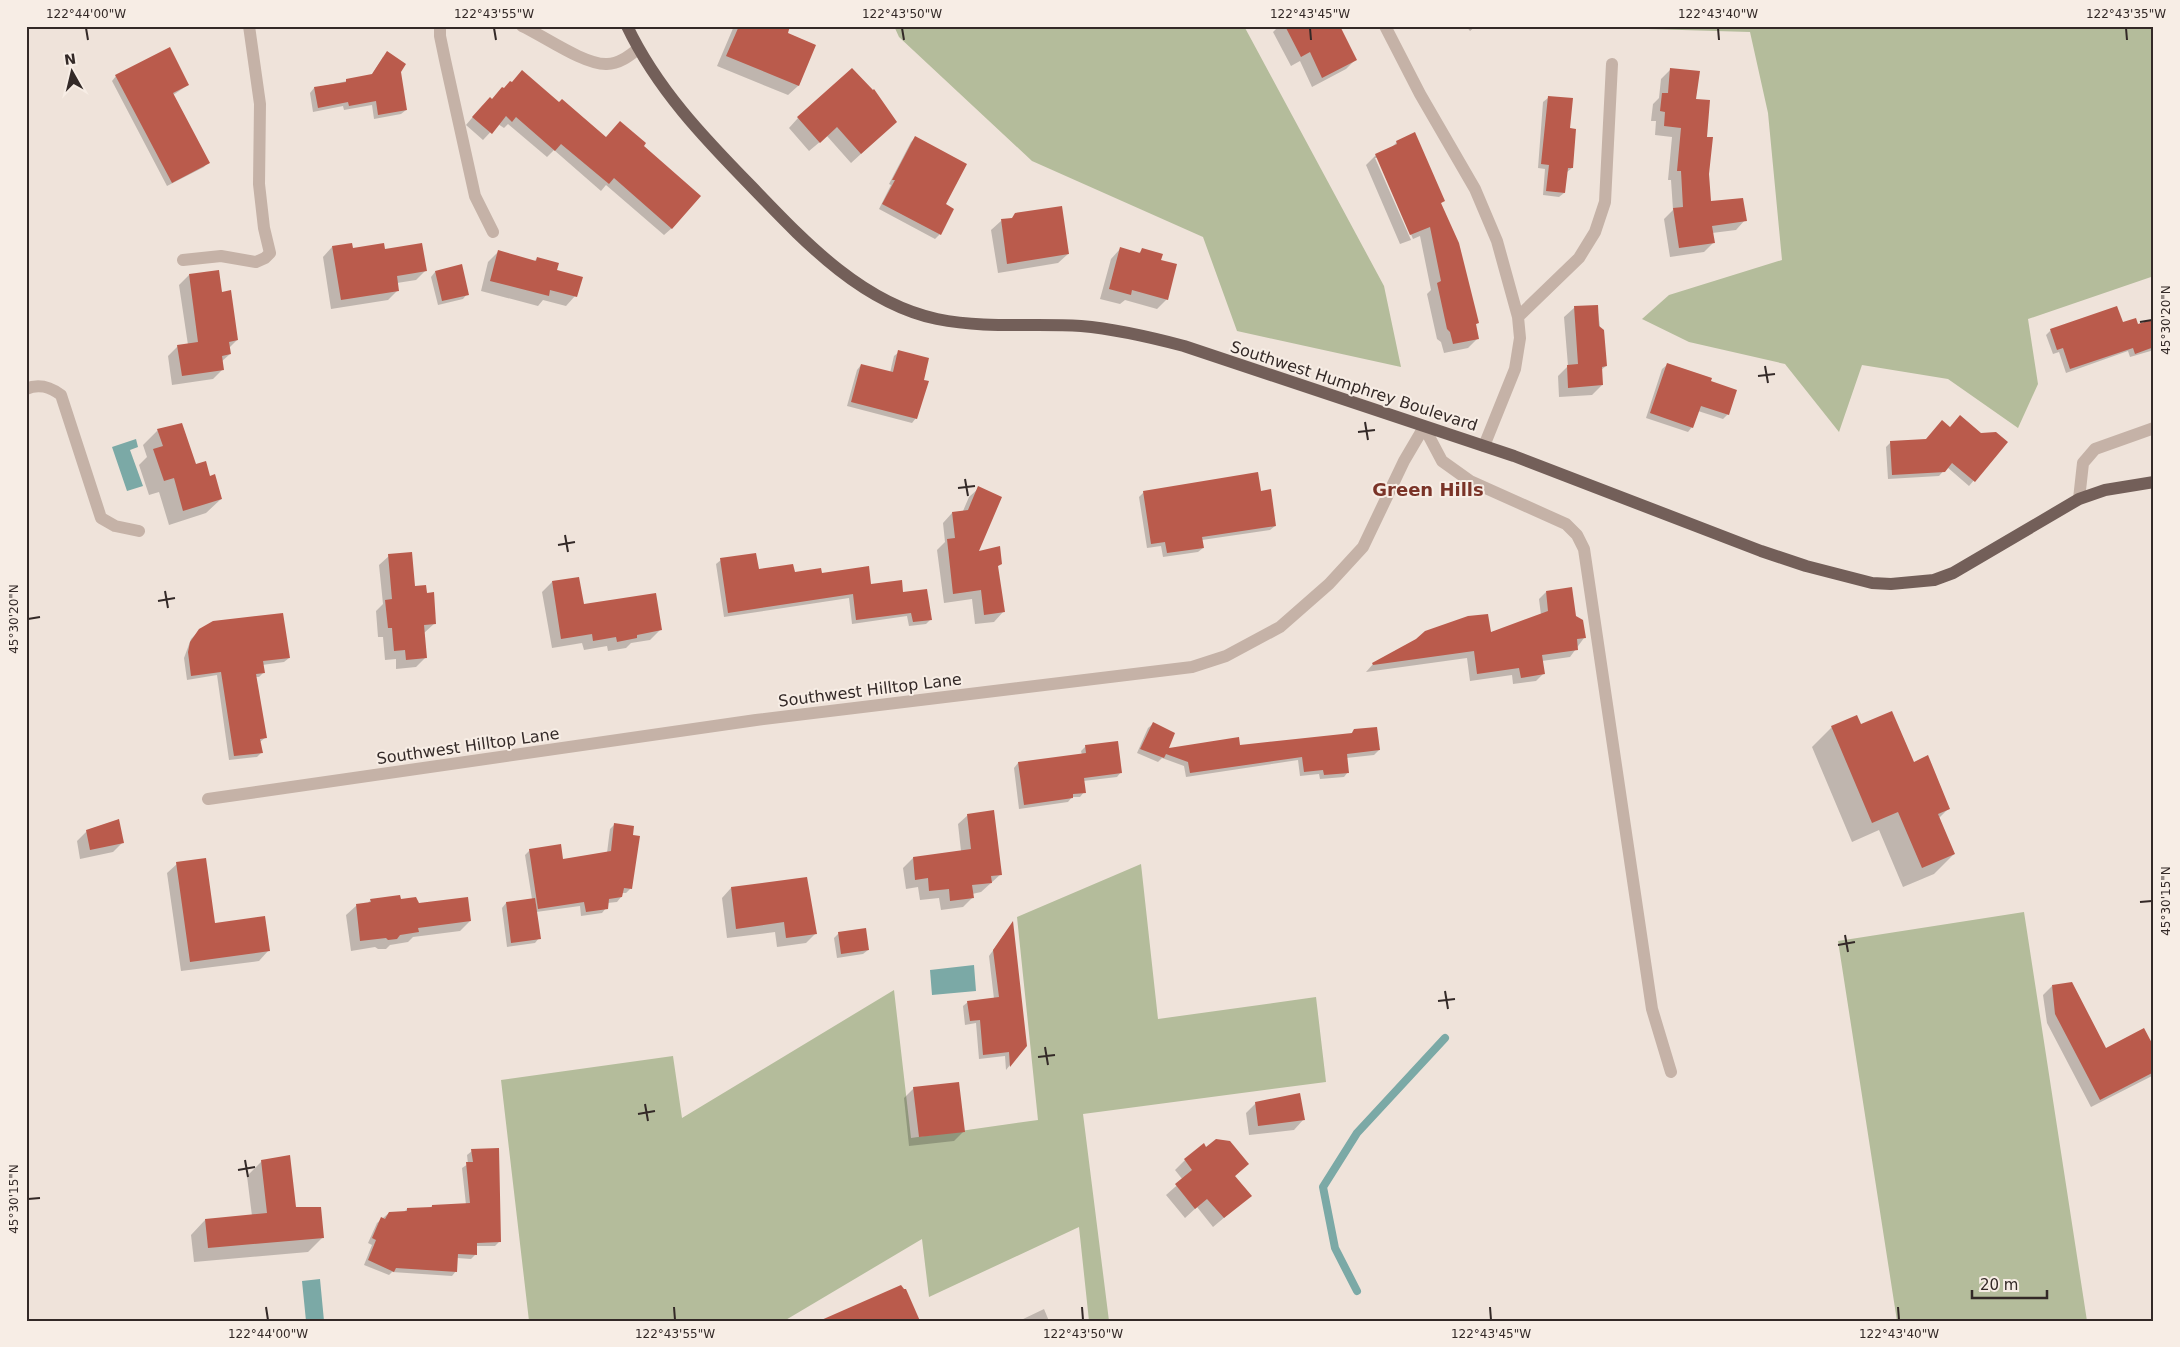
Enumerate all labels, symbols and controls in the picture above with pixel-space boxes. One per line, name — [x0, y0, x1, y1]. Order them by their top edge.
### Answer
text: 122°44'00"W — [46, 7, 126, 21]
text: 122°43'55"W — [454, 7, 534, 21]
text: 122°43'50"W — [862, 7, 942, 21]
text: 122°43'45"W — [1270, 7, 1350, 21]
text: 122°43'40"W — [1678, 7, 1758, 21]
text: 122°43'35"W — [2086, 7, 2166, 21]
north arrow — [48, 48, 98, 98]
text: N — [63, 50, 77, 68]
text: 45°30'20"N — [2159, 285, 2173, 355]
street label: Southwest Humphrey Boulevard — [1228, 337, 1480, 435]
district label: Green Hills — [1372, 479, 1484, 500]
text: 45°30'20"N — [7, 584, 21, 654]
street label: Southwest Hilltop Lane — [777, 669, 963, 711]
street label: Southwest Hilltop Lane — [375, 724, 561, 768]
text: 45°30'15"N — [2159, 866, 2173, 936]
text: 45°30'15"N — [7, 1164, 21, 1234]
scale bar — [1972, 1267, 2048, 1299]
text: 20 m — [1980, 1276, 2018, 1294]
text: 122°44'00"W — [228, 1327, 308, 1341]
text: 122°43'55"W — [635, 1327, 715, 1341]
text: 122°43'50"W — [1043, 1327, 1123, 1341]
text: 122°43'45"W — [1451, 1327, 1531, 1341]
text: 122°43'40"W — [1859, 1327, 1939, 1341]

